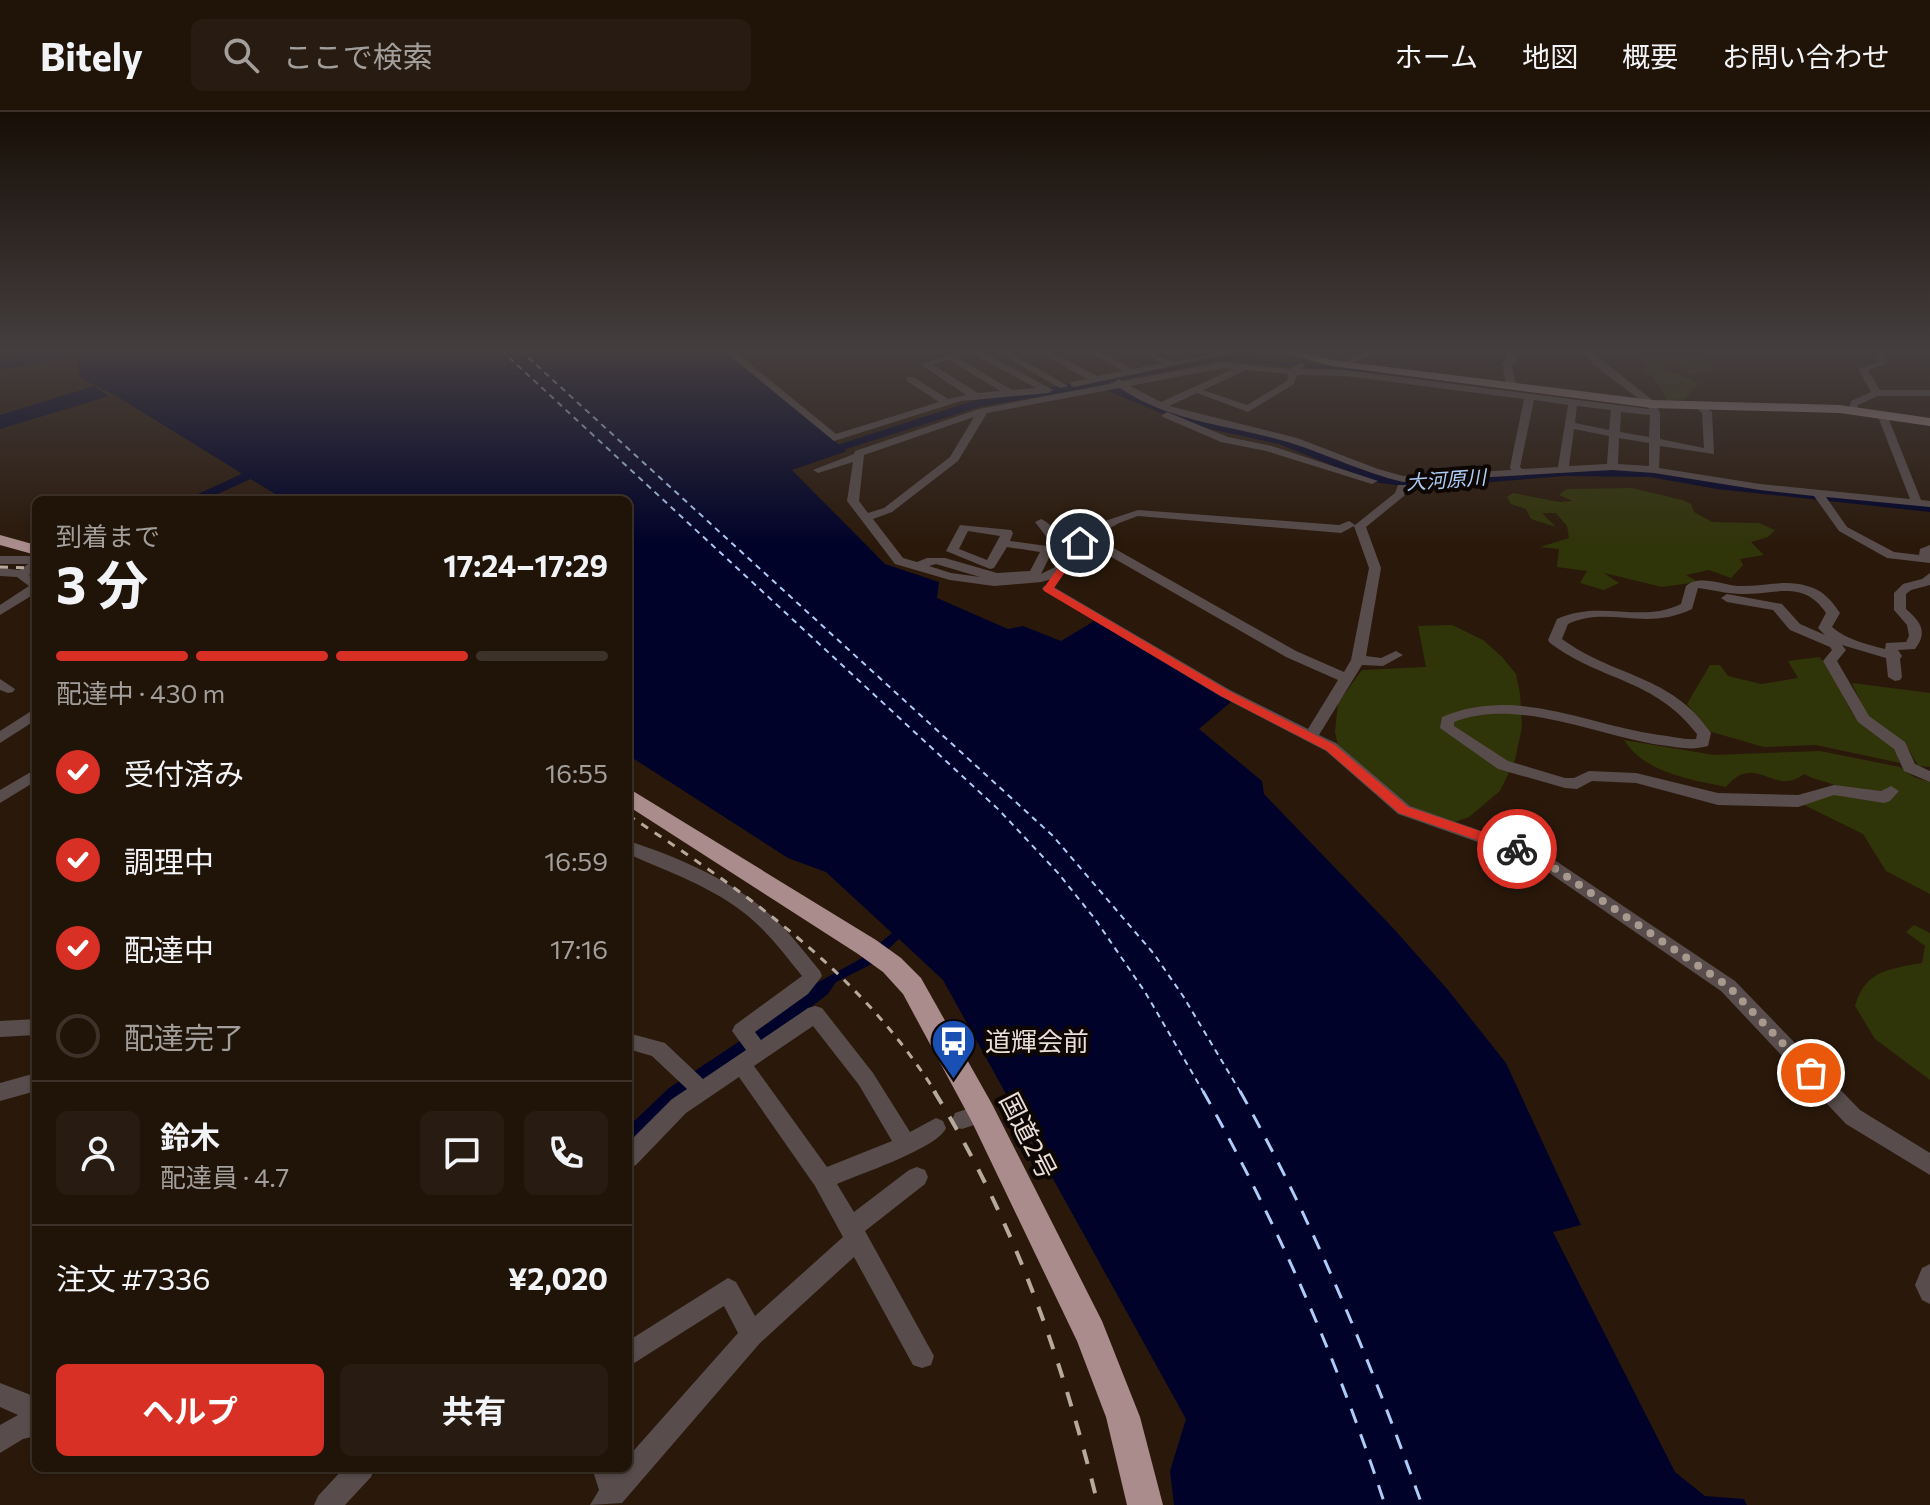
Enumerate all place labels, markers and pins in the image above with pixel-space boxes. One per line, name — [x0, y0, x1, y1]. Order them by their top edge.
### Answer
pin — [1046, 509, 1114, 577]
bus stop icon: 道輝会前 — [930, 1018, 978, 1081]
place label: 道輝会前 — [985, 1025, 1089, 1056]
pin — [1777, 1039, 1845, 1107]

